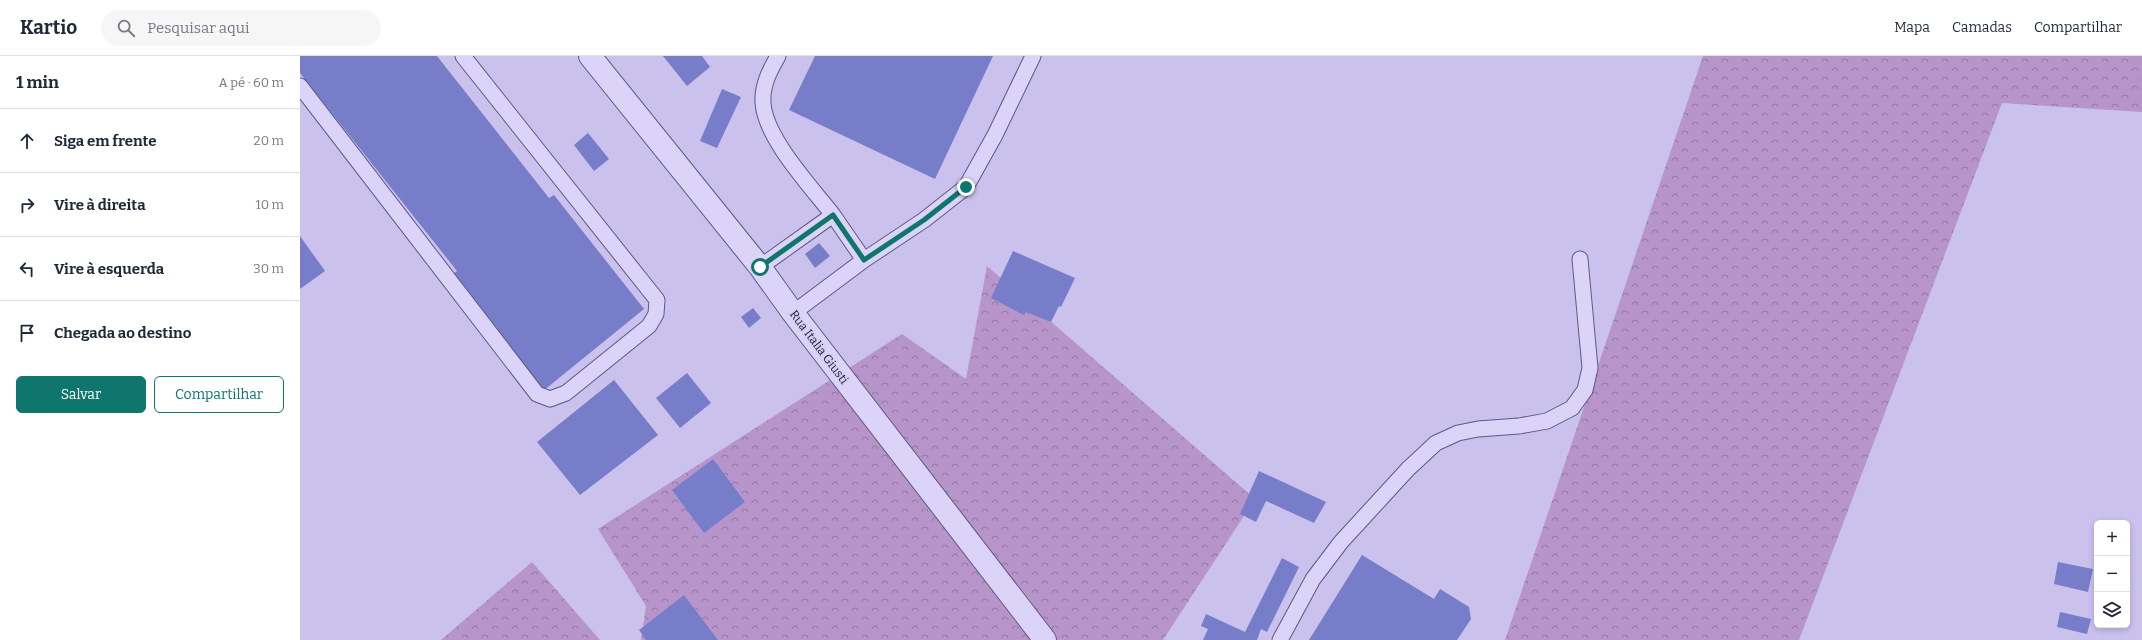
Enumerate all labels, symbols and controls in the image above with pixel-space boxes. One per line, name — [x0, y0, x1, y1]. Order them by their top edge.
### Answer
search box — [101, 10, 381, 46]
text: Kartio — [20, 16, 77, 39]
icon: search — [115, 17, 137, 39]
text: Pesquisar aqui — [147, 19, 249, 37]
text: Mapa — [1894, 19, 1930, 36]
text: Camadas — [1952, 19, 2012, 36]
text: Compartilhar — [2034, 19, 2122, 36]
text: 1 min — [16, 72, 59, 93]
text: A pé · 60 m — [218, 75, 284, 90]
icon: ahead — [16, 130, 38, 152]
text: Siga em frente — [54, 132, 157, 150]
text: 20 m — [254, 133, 284, 148]
route end — [957, 178, 975, 196]
icon: right — [16, 194, 38, 216]
text: Vire à direita — [54, 196, 146, 214]
text: 10 m — [255, 197, 284, 212]
icon: left — [16, 258, 38, 280]
route start — [751, 258, 769, 276]
text: Vire à esquerda — [54, 260, 164, 278]
text: 30 m — [253, 261, 284, 276]
street label: Rua Italia Giusti — [787, 307, 851, 387]
icon: arrive — [16, 322, 38, 344]
text: Chegada ao destino — [54, 324, 191, 342]
button: Salvar — [16, 376, 146, 413]
button: Compartilhar — [154, 376, 284, 413]
map controls — [2094, 520, 2130, 628]
button: + — [2094, 520, 2130, 556]
button: − — [2094, 556, 2130, 592]
button: layers — [2094, 592, 2130, 628]

